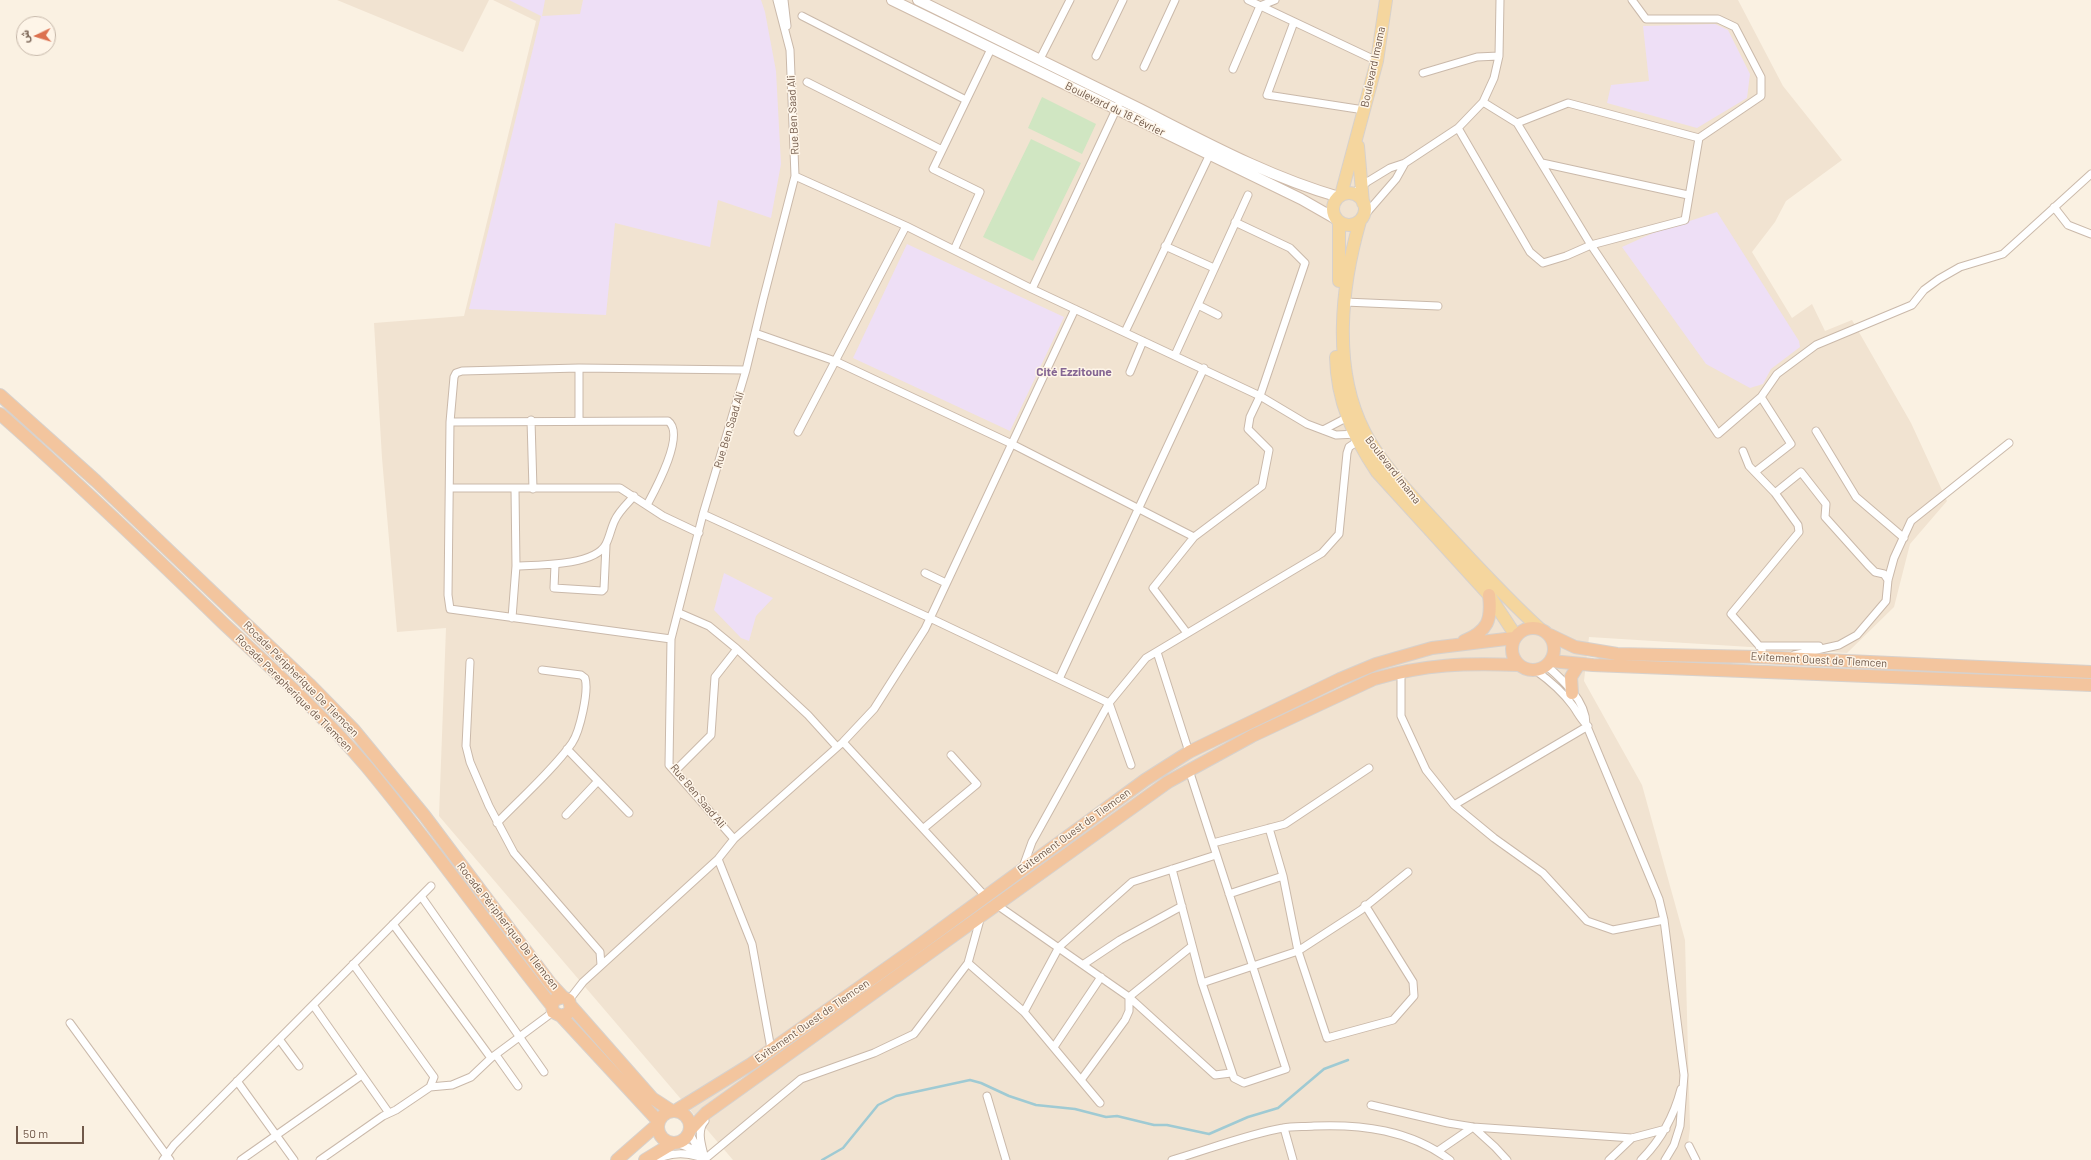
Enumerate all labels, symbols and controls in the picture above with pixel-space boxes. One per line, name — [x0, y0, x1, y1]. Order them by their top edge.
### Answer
north arrow — [16, 16, 56, 56]
street label: Boulevard Imama — [1358, 25, 1388, 109]
text: ش — [18, 30, 31, 44]
street label: Rue Ben Saad Ali — [784, 75, 802, 155]
street label: Boulevard du 18 Février — [1063, 79, 1167, 139]
district label: Cité Ezzitoune — [1036, 365, 1112, 379]
street label: Rue Ben Saad Ali — [711, 390, 747, 470]
street label: Boulevard Imama — [1362, 434, 1424, 506]
street label: Rocade Péripherique De Tlemcen — [241, 619, 361, 739]
street label: Rocade Perepherique de Tlemcen — [233, 632, 355, 754]
street label: Evitement Ouest de Tlemcen — [1750, 650, 1888, 670]
street label: Rue Ben Saad Ali — [667, 761, 729, 831]
street label: Evitement Ouest de Tlemcen — [1015, 786, 1133, 876]
street label: Rocade Péripherique De Tlemcen — [454, 860, 562, 992]
street label: Evitement Ouest de Tlemcen — [752, 976, 872, 1066]
scale bar — [18, 1118, 86, 1144]
text: 50 m — [23, 1126, 48, 1140]

